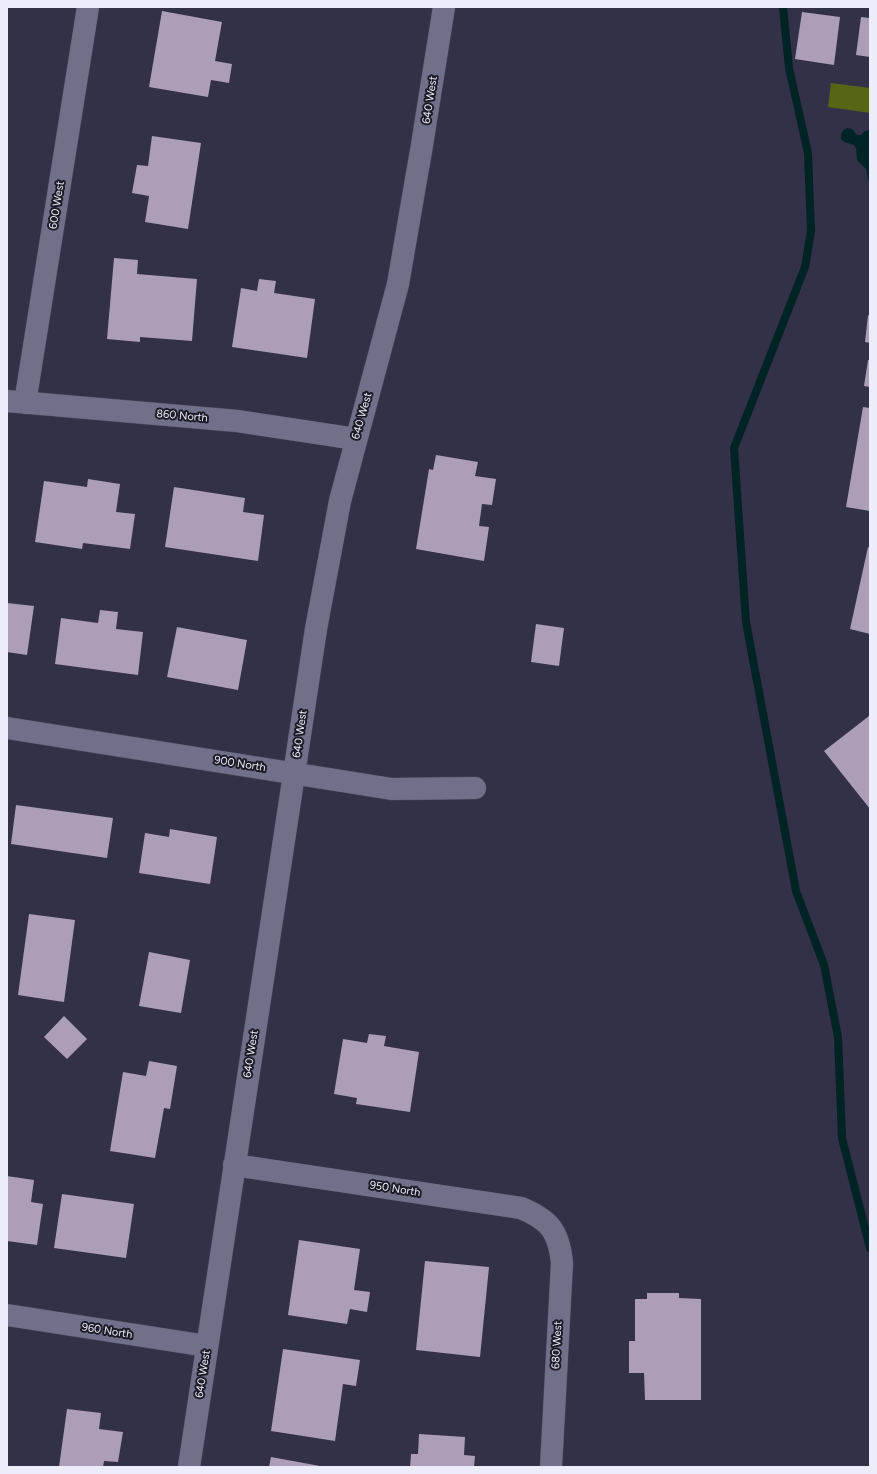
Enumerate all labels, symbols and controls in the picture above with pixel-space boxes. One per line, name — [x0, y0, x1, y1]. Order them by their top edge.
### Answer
street label: 640 West — [420, 75, 440, 125]
street label: 600 West — [47, 180, 67, 230]
street label: 640 West — [349, 391, 375, 441]
street label: 860 North — [156, 407, 208, 425]
street label: 640 West — [290, 709, 310, 759]
street label: 900 North — [213, 753, 267, 775]
street label: 640 West — [241, 1029, 261, 1079]
street label: 950 North — [369, 1178, 421, 1200]
street label: 960 North — [81, 1320, 133, 1342]
street label: 680 West — [549, 1321, 565, 1369]
street label: 640 West — [193, 1349, 213, 1399]

